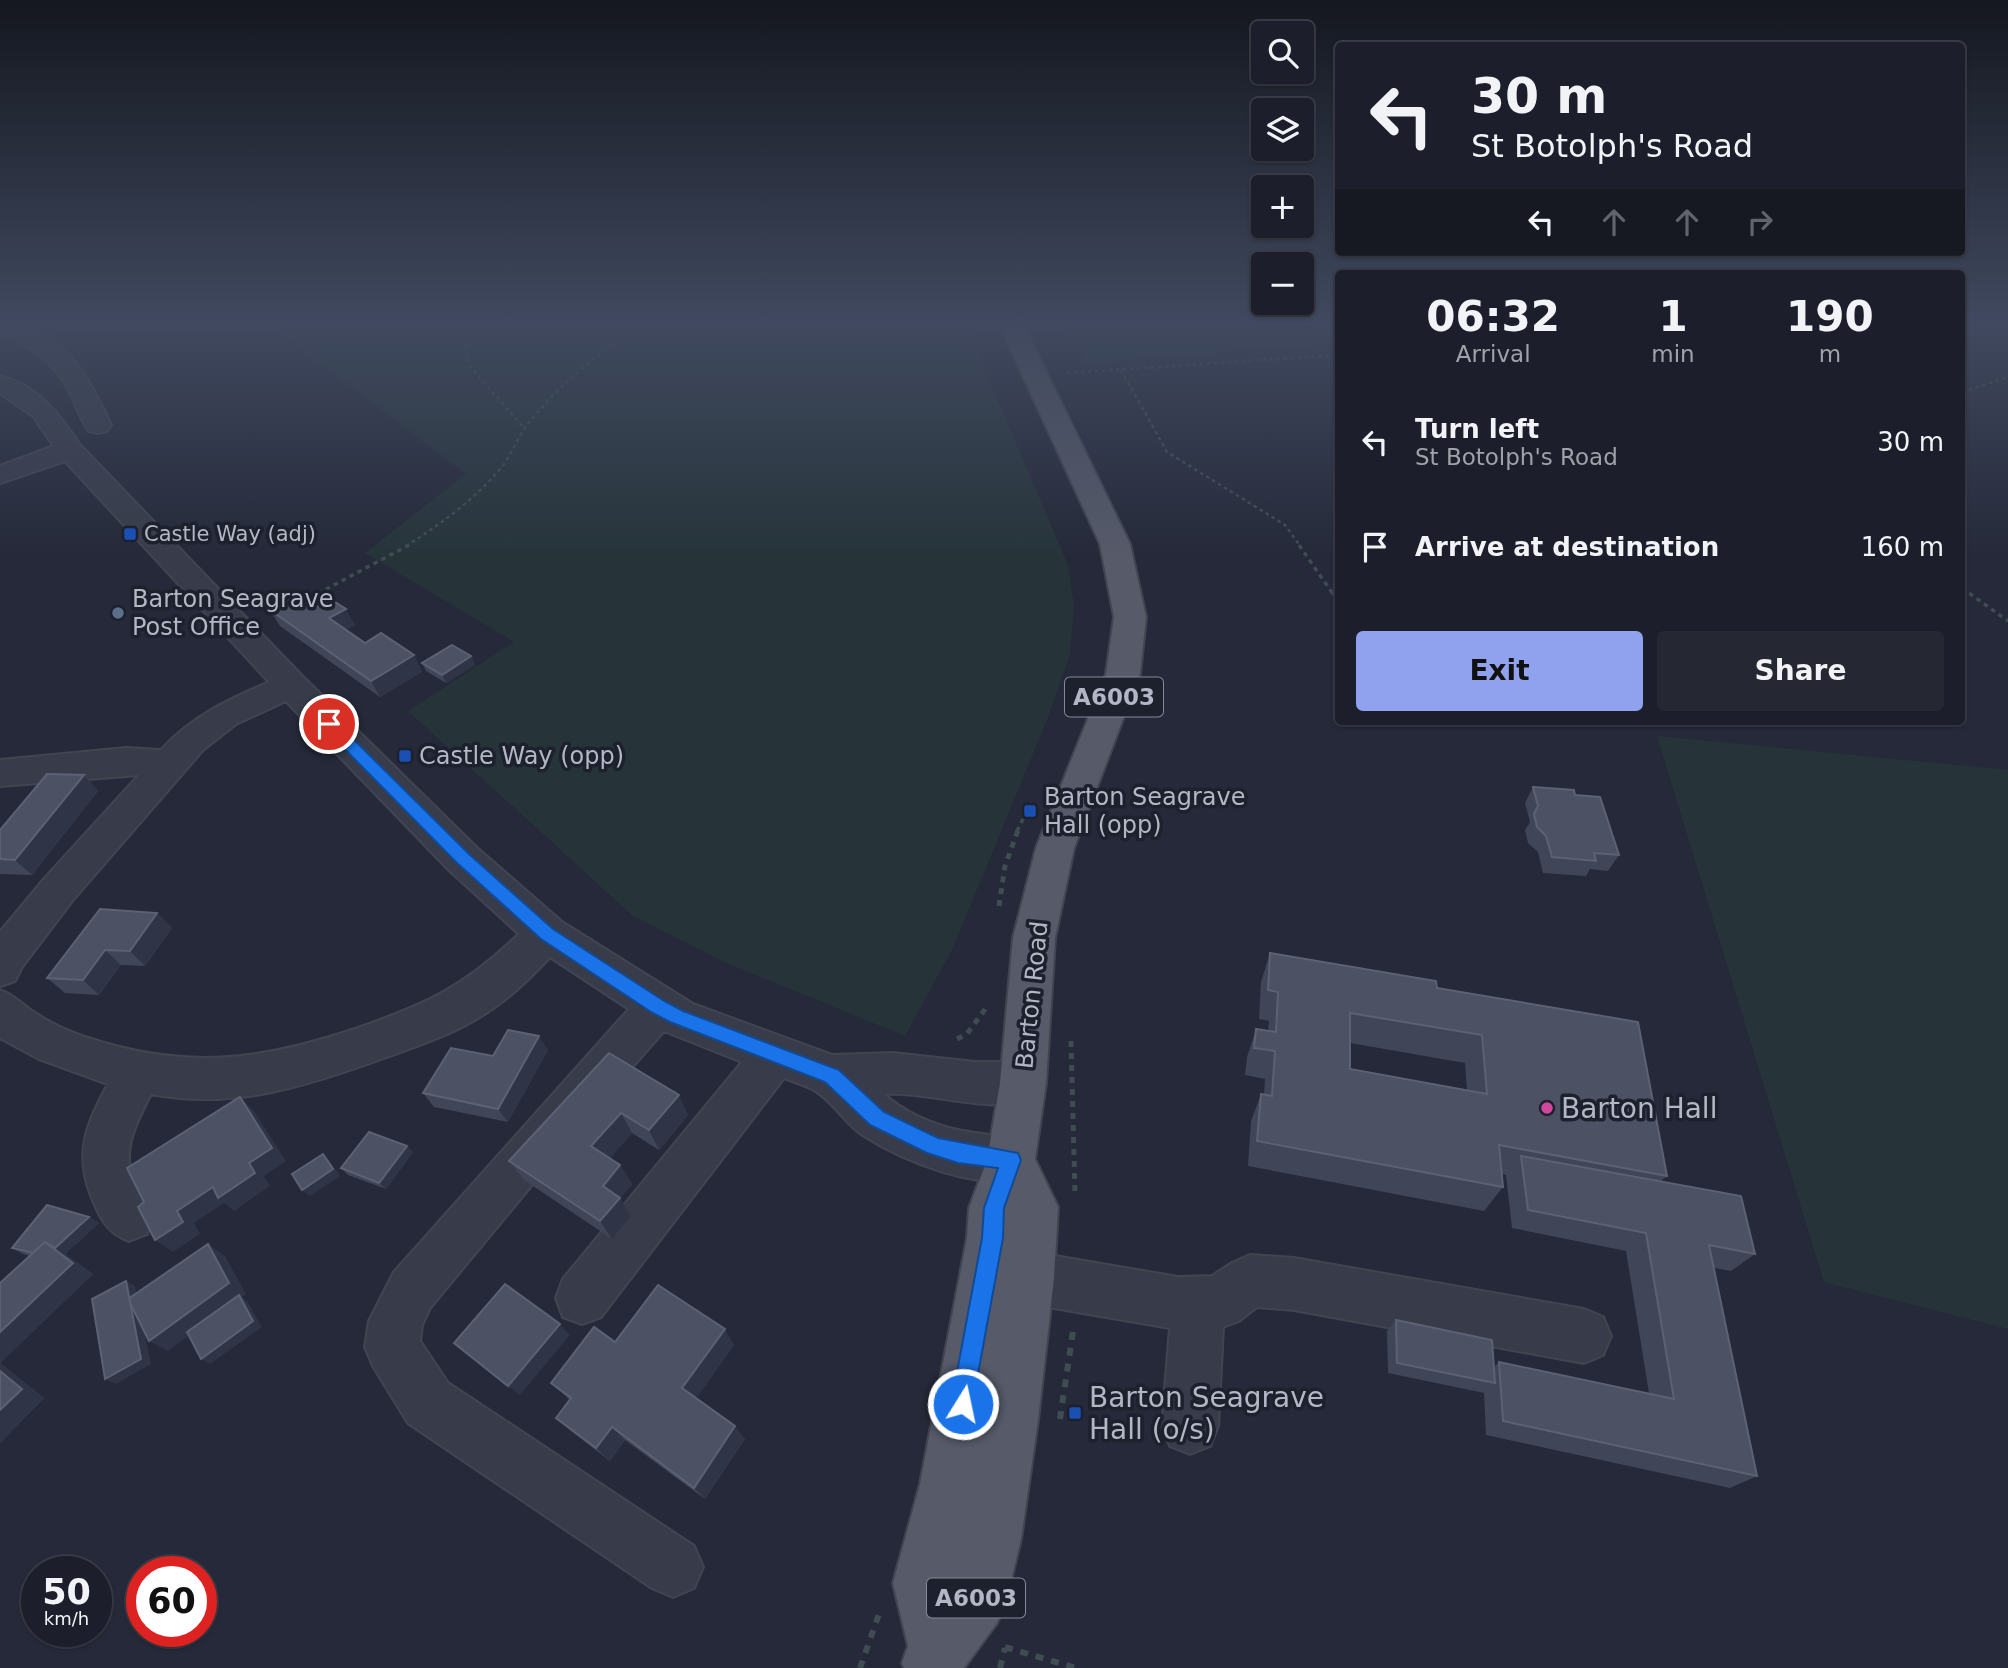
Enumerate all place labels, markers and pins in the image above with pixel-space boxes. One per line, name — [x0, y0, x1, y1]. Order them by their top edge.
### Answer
place label: Castle Way (adj) — [144, 522, 316, 546]
marker: Castle Way (adj) — [122, 526, 138, 542]
place label: Barton Seagrave Post Office — [132, 585, 333, 641]
marker: Barton Seagrave Post Office — [110, 605, 126, 621]
pin — [299, 694, 359, 754]
place label: Castle Way (opp) — [419, 742, 624, 770]
marker: Castle Way (opp) — [397, 748, 413, 764]
place label: Barton Seagrave Hall (opp) — [1044, 783, 1245, 839]
marker: Barton Seagrave Hall (opp) — [1022, 803, 1038, 819]
place label: Barton Hall — [1561, 1092, 1717, 1125]
marker: Barton Hall — [1539, 1100, 1555, 1116]
place label: Barton Seagrave Hall (o/s) — [1089, 1381, 1324, 1446]
marker: Barton Seagrave Hall (o/s) — [1067, 1405, 1083, 1421]

